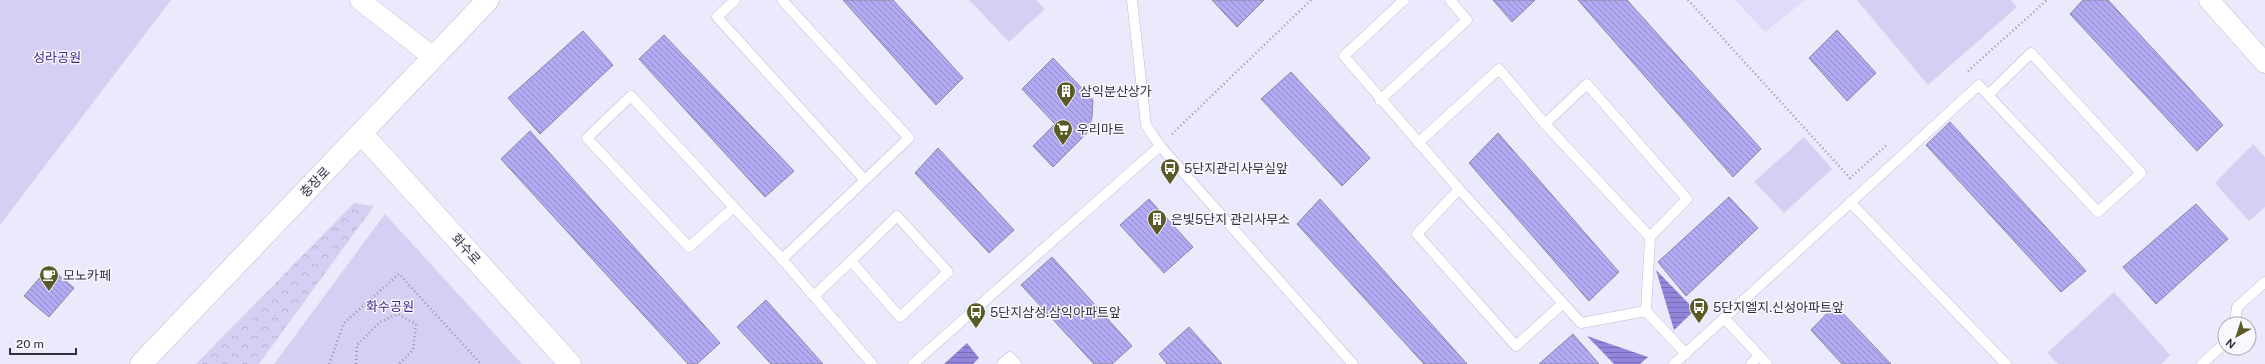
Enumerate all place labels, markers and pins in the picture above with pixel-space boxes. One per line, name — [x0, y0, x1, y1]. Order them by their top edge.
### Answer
building icon: 삼익분산상가 — [1055, 80, 1077, 108]
place label: 삼익분산상가 — [1080, 84, 1152, 99]
supermarket icon: 우리마트 — [1052, 118, 1074, 146]
place label: 우리마트 — [1077, 122, 1125, 137]
bus stop icon: 5단지관리사무실앞 — [1159, 157, 1181, 185]
place label: 5단지관리사무실앞 — [1184, 161, 1288, 176]
building icon: 은빛5단지 관리사무소 — [1146, 208, 1168, 236]
place label: 은빛5단지 관리사무소 — [1171, 212, 1290, 227]
cafe icon: 모노카페 — [38, 264, 60, 292]
place label: 모노카페 — [63, 268, 111, 283]
bus stop icon: 5단지엘지.신성아파트앞 — [1688, 296, 1710, 324]
place label: 5단지엘지.신성아파트앞 — [1713, 300, 1844, 315]
bus stop icon: 5단지삼성.삼익아파트앞 — [965, 301, 987, 329]
place label: 5단지삼성.삼익아파트앞 — [990, 305, 1121, 320]

